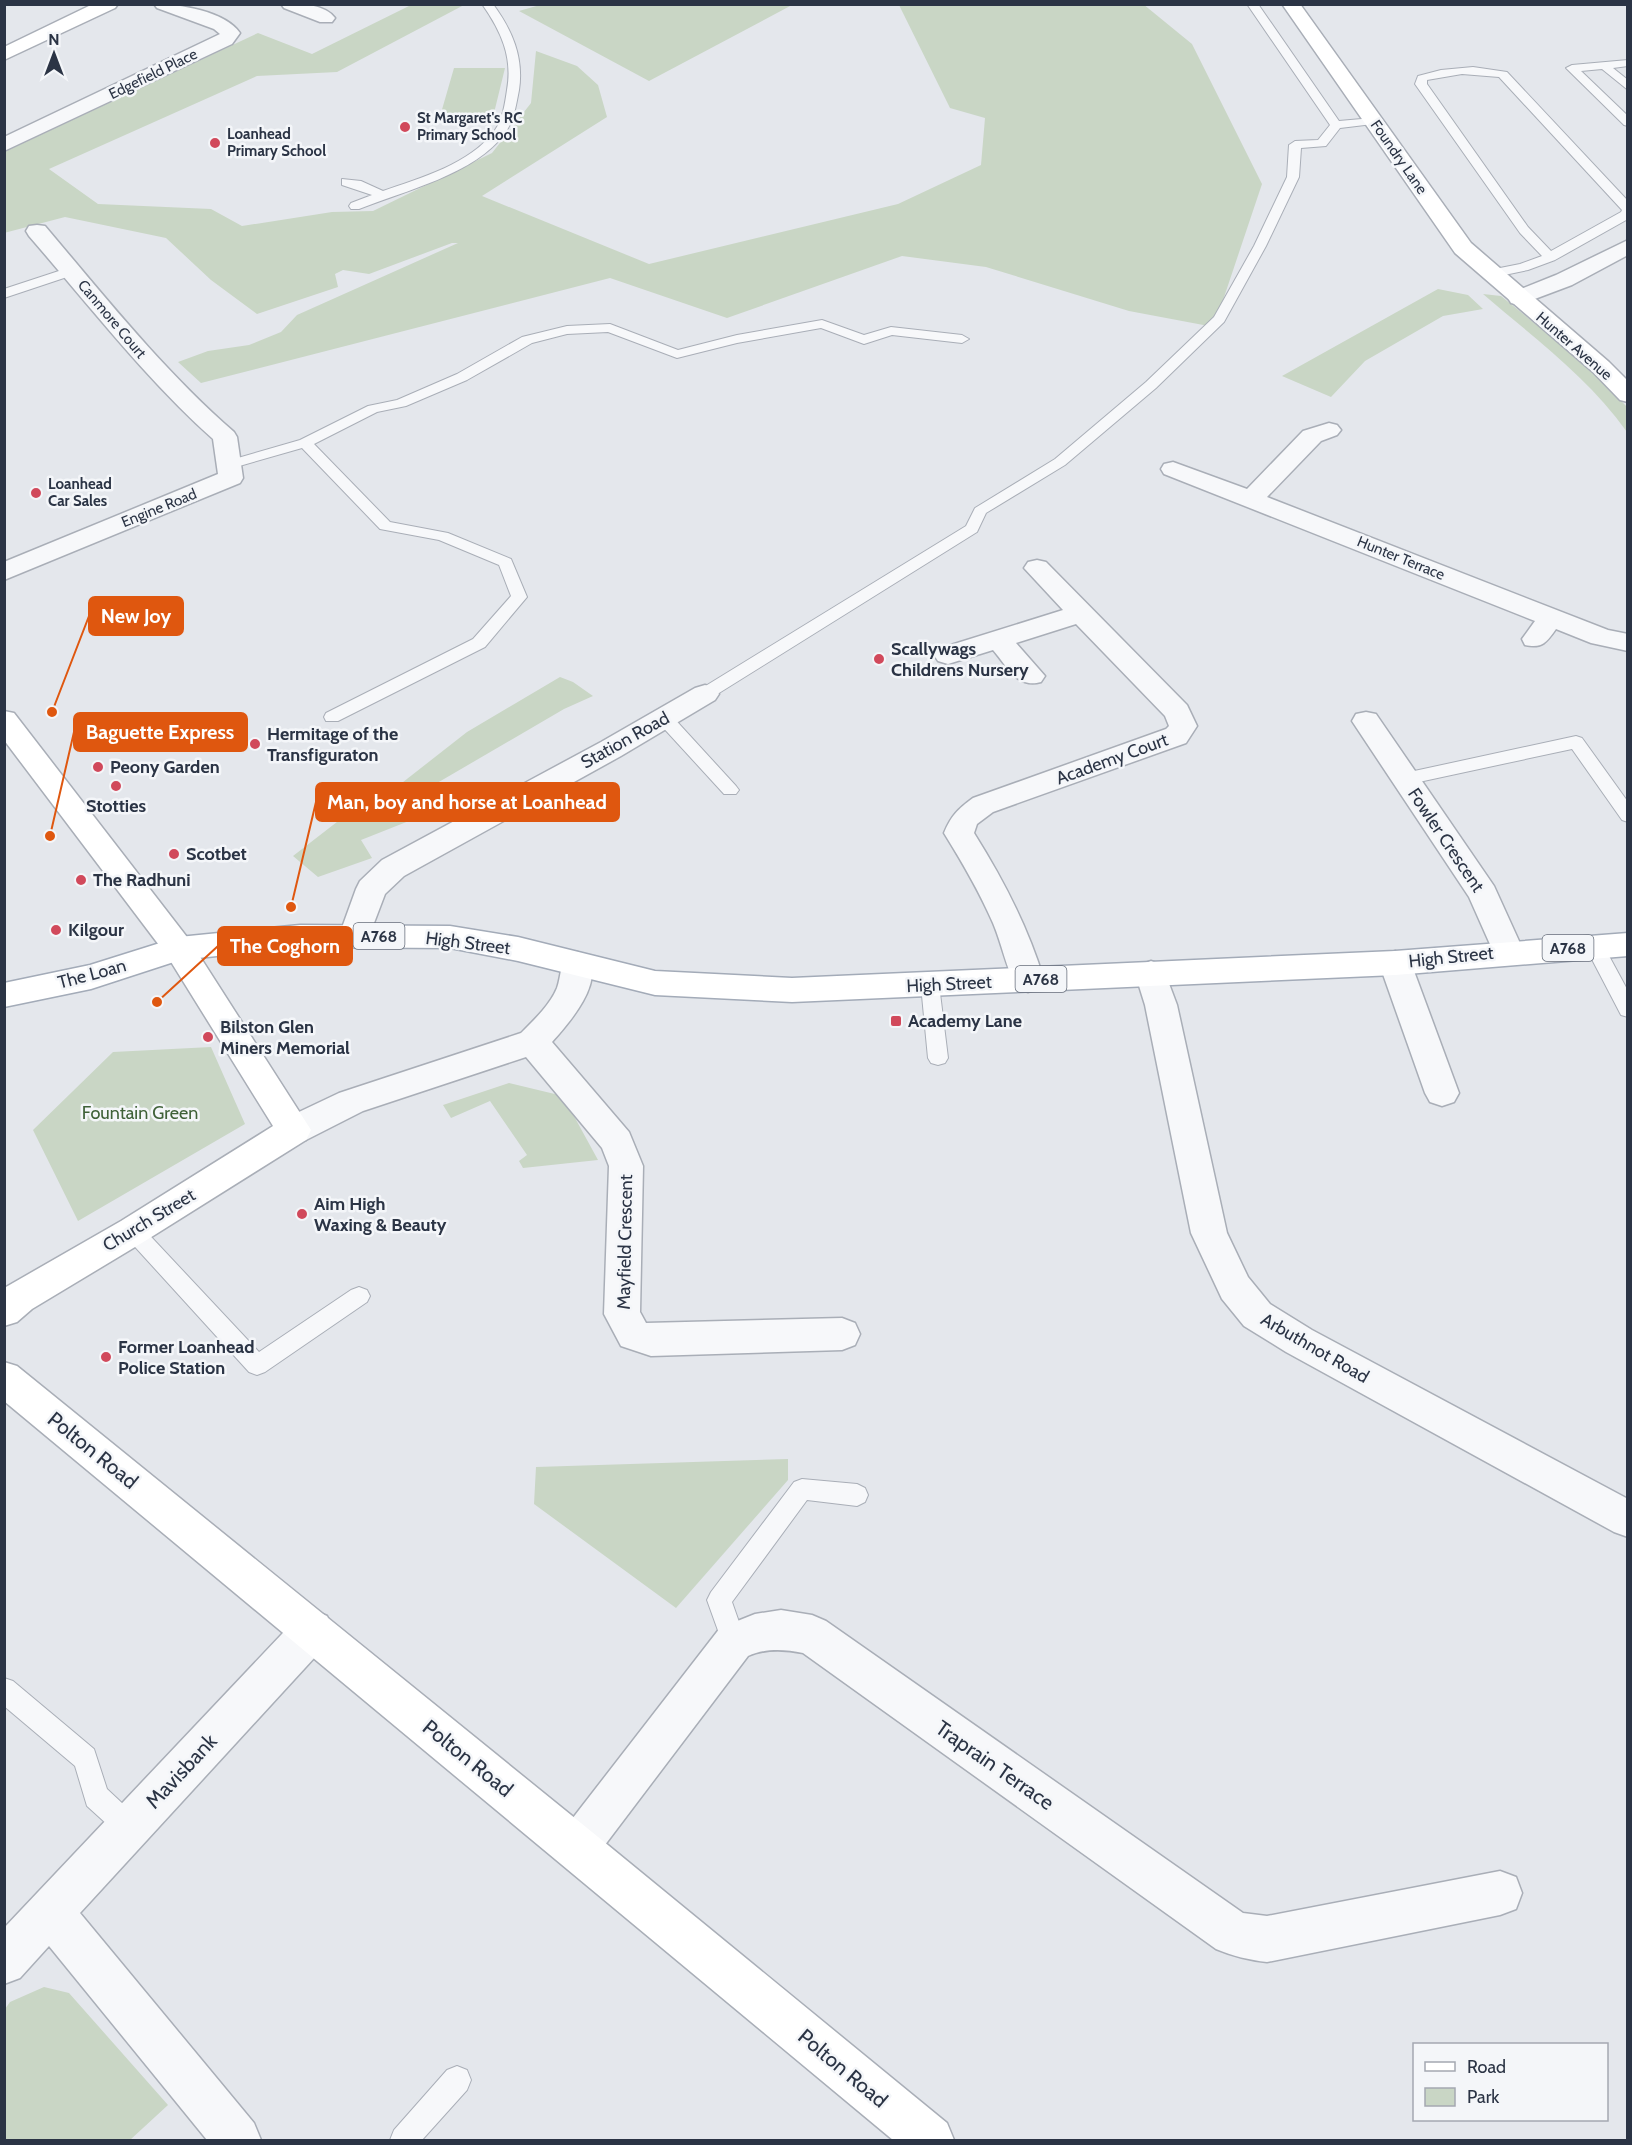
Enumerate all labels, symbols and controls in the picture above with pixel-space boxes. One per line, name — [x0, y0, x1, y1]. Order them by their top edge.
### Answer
north arrow — [24, 24, 84, 84]
text: N — [48, 30, 60, 49]
street label: Edgefield Place — [106, 45, 200, 103]
place label: St Margaret's RC Primary School — [417, 109, 522, 144]
street label: Foundry Lane — [1367, 116, 1431, 198]
marker: St Margaret's RC Primary School — [398, 120, 412, 134]
place label: Loanhead Primary School — [227, 125, 326, 160]
marker: Loanhead Primary School — [208, 136, 222, 150]
street label: Canmore Court — [74, 276, 150, 362]
street label: Hunter Avenue — [1532, 308, 1616, 384]
place label: Loanhead Car Sales — [48, 475, 112, 510]
street label: Engine Road — [119, 485, 199, 531]
marker: Loanhead Car Sales — [29, 486, 43, 500]
street label: Hunter Terrace — [1355, 532, 1448, 584]
callout: New Joy — [89, 597, 183, 635]
text: New Joy — [101, 604, 171, 628]
place label: Scallywags Childrens Nursery — [891, 638, 1029, 681]
marker: Scallywags Childrens Nursery — [872, 652, 886, 666]
street label: Station Road — [577, 707, 673, 773]
callout: Baguette Express — [74, 713, 247, 751]
text: Baguette Express — [86, 720, 234, 744]
place label: Hermitage of the Transfiguraton — [267, 723, 398, 766]
street label: Academy Court — [1053, 729, 1171, 789]
marker: Hermitage of the Transfiguraton — [248, 737, 262, 751]
place label: Peony Garden — [110, 756, 220, 778]
marker: Peony Garden — [91, 760, 105, 774]
marker: Stotties — [109, 779, 123, 793]
callout: Man, boy and horse at Loanhead — [316, 783, 619, 821]
street label: Fowler Crescent — [1403, 784, 1489, 896]
text: Man, boy and horse at Loanhead — [327, 790, 607, 814]
place label: Stotties — [86, 795, 146, 817]
place label: Scotbet — [186, 843, 247, 865]
marker: Scotbet — [167, 847, 181, 861]
place label: The Radhuni — [93, 869, 191, 891]
marker: The Radhuni — [74, 873, 88, 887]
place label: Kilgour — [68, 919, 124, 941]
marker: Kilgour — [49, 923, 63, 937]
road number: A768 — [354, 923, 404, 949]
callout: The Coghorn — [218, 927, 352, 965]
street label: High Street — [424, 927, 512, 959]
text: The Coghorn — [230, 934, 340, 958]
road number: A768 — [1542, 935, 1594, 961]
street label: High Street — [1407, 942, 1495, 972]
street label: The Loan — [55, 954, 129, 994]
road number: A768 — [1016, 966, 1066, 992]
street label: High Street — [906, 971, 992, 997]
place label: Academy Lane — [908, 1010, 1022, 1032]
marker: Academy Lane — [889, 1014, 903, 1028]
place label: Bilston Glen Miners Memorial — [220, 1016, 350, 1059]
marker: Bilston Glen Miners Memorial — [201, 1030, 215, 1044]
park label: Fountain Green — [82, 1102, 198, 1124]
street label: Mayfield Crescent — [613, 1174, 637, 1310]
street label: Church Street — [99, 1184, 199, 1256]
place label: Aim High Waxing & Beauty — [314, 1193, 447, 1236]
marker: Aim High Waxing & Beauty — [295, 1207, 309, 1221]
street label: Arbuthnot Road — [1257, 1308, 1373, 1388]
place label: Former Loanhead Police Station — [118, 1336, 254, 1379]
marker: Former Loanhead Police Station — [99, 1350, 113, 1364]
street label: Polton Road — [43, 1406, 143, 1494]
street label: Polton Road — [418, 1714, 518, 1802]
street label: Traprain Terrace — [931, 1715, 1059, 1815]
street label: Mavisbank — [140, 1728, 222, 1814]
street label: Polton Road — [793, 2023, 893, 2113]
legend — [1413, 2043, 1608, 2121]
text: Road — [1467, 2056, 1506, 2078]
text: Park — [1467, 2086, 1500, 2108]

